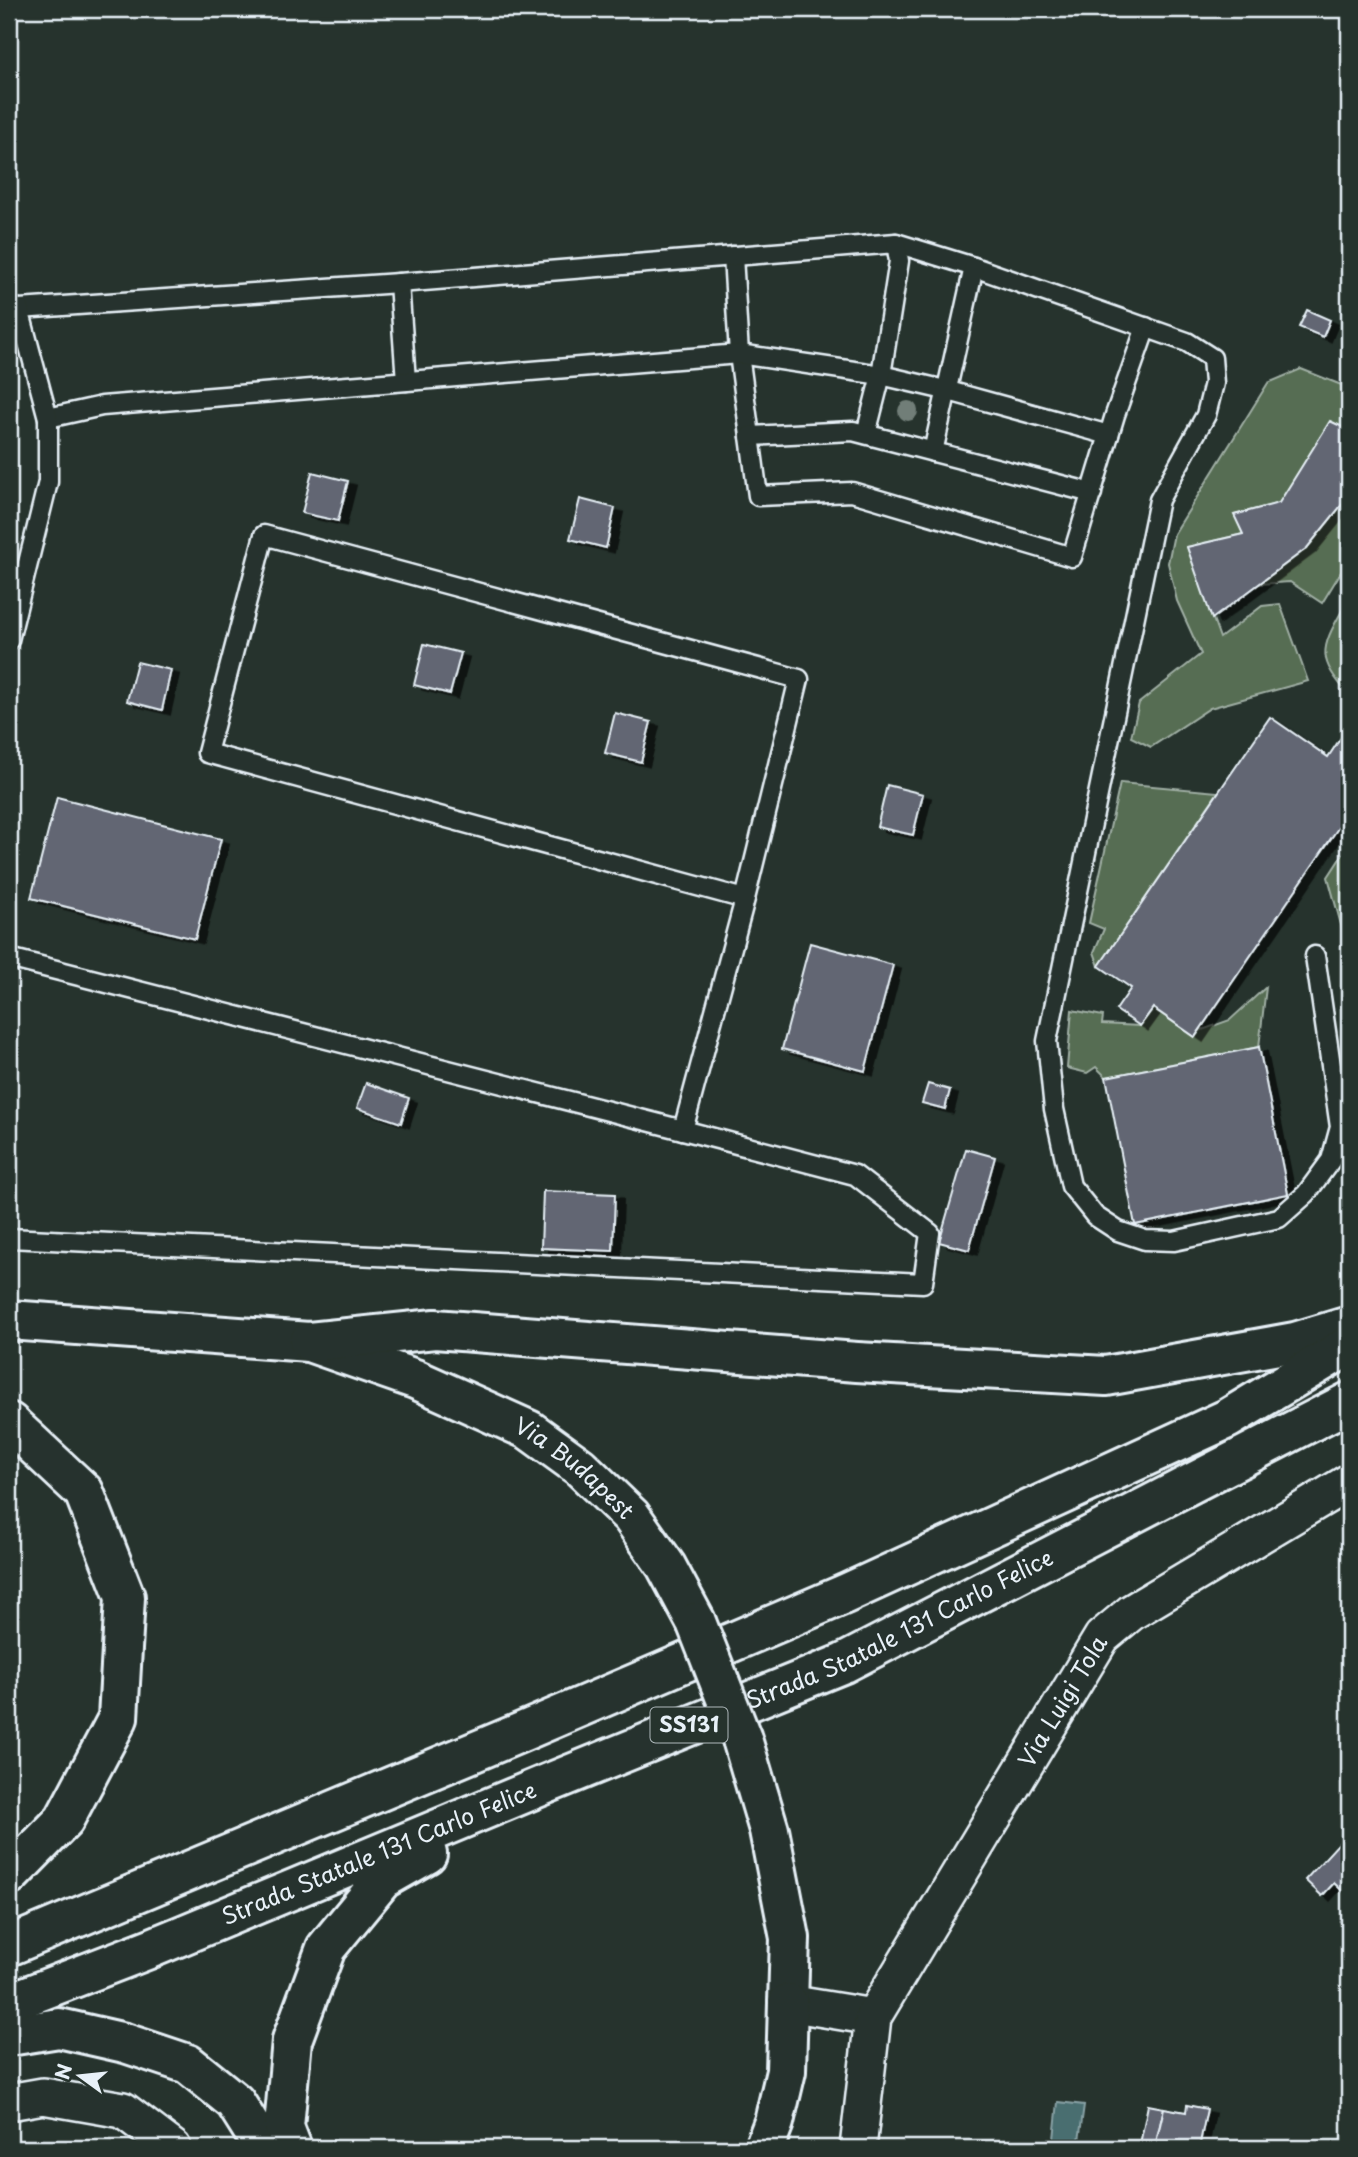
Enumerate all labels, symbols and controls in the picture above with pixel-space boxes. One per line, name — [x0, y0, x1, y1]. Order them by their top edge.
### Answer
street label: Via Budapest — [509, 1407, 643, 1527]
street label: Strada Statale 131 Carlo Felice — [740, 1539, 1059, 1717]
street label: Via Luigi Tola — [1008, 1628, 1115, 1774]
road number: SS131 — [650, 1708, 728, 1742]
street label: Strada Statale 131 Carlo Felice — [216, 1771, 541, 1933]
north arrow — [46, 2042, 116, 2112]
text: N — [47, 2060, 78, 2082]

